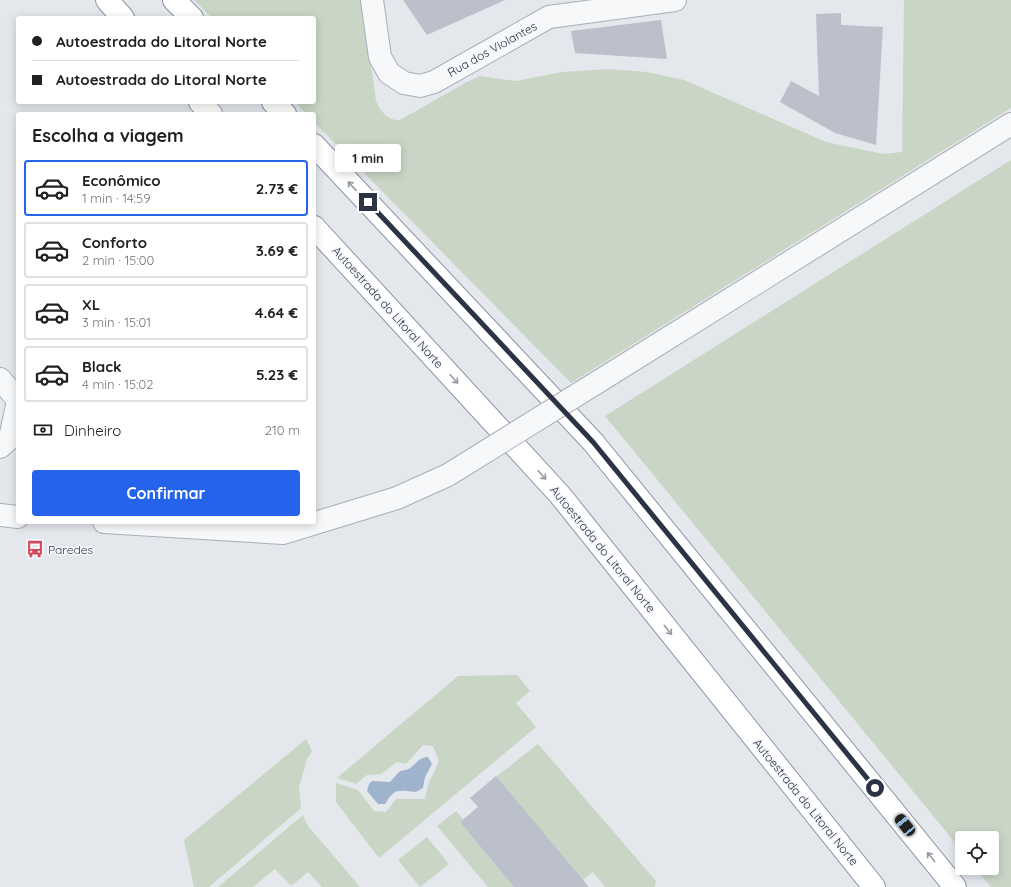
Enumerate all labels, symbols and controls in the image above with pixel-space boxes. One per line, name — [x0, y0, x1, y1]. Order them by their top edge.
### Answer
street label: Rua dos Violantes — [445, 18, 540, 80]
text: Autoestrada do Litoral Norte — [56, 32, 267, 51]
text: Autoestrada do Litoral Norte — [56, 70, 267, 89]
text: Escolha a viagem — [32, 124, 184, 147]
callout: 1 min — [335, 144, 401, 172]
text: 1 min — [352, 150, 384, 166]
icon: car — [34, 170, 70, 206]
text: Econômico — [82, 171, 161, 190]
text: 2.73 € — [256, 179, 298, 198]
one-way arrow — [348, 181, 357, 191]
text: 1 min · 14:59 — [82, 190, 150, 206]
route end — [359, 193, 377, 211]
icon: car — [34, 232, 70, 268]
text: Conforto — [82, 233, 147, 252]
text: 3.69 € — [256, 241, 298, 260]
street label: Autoestrada do Litoral Norte — [329, 243, 447, 371]
text: 2 min · 15:00 — [82, 252, 154, 268]
icon: car — [34, 294, 70, 330]
text: XL — [82, 295, 100, 314]
text: 4.64 € — [255, 303, 298, 322]
text: 3 min · 15:01 — [82, 314, 151, 330]
icon: car — [34, 356, 70, 392]
text: Black — [82, 357, 122, 376]
text: 5.23 € — [256, 365, 298, 384]
one-way arrow — [449, 374, 458, 384]
text: 4 min · 15:02 — [82, 376, 153, 392]
icon: cash — [32, 419, 54, 441]
text: Dinheiro — [64, 421, 121, 440]
text: 210 m — [265, 422, 300, 438]
button: Confirmar — [32, 470, 300, 516]
one-way arrow — [537, 470, 546, 480]
street label: Autoestrada do Litoral Norte — [547, 483, 659, 616]
bus stop icon: Paredes — [25, 539, 45, 559]
place label: Paredes — [48, 542, 94, 557]
one-way arrow — [664, 625, 672, 636]
street label: Autoestrada do Litoral Norte — [750, 736, 862, 869]
route start — [866, 779, 884, 797]
car — [893, 812, 917, 838]
map controls — [955, 831, 999, 875]
button: locate — [955, 831, 999, 875]
one-way arrow — [926, 851, 935, 862]

